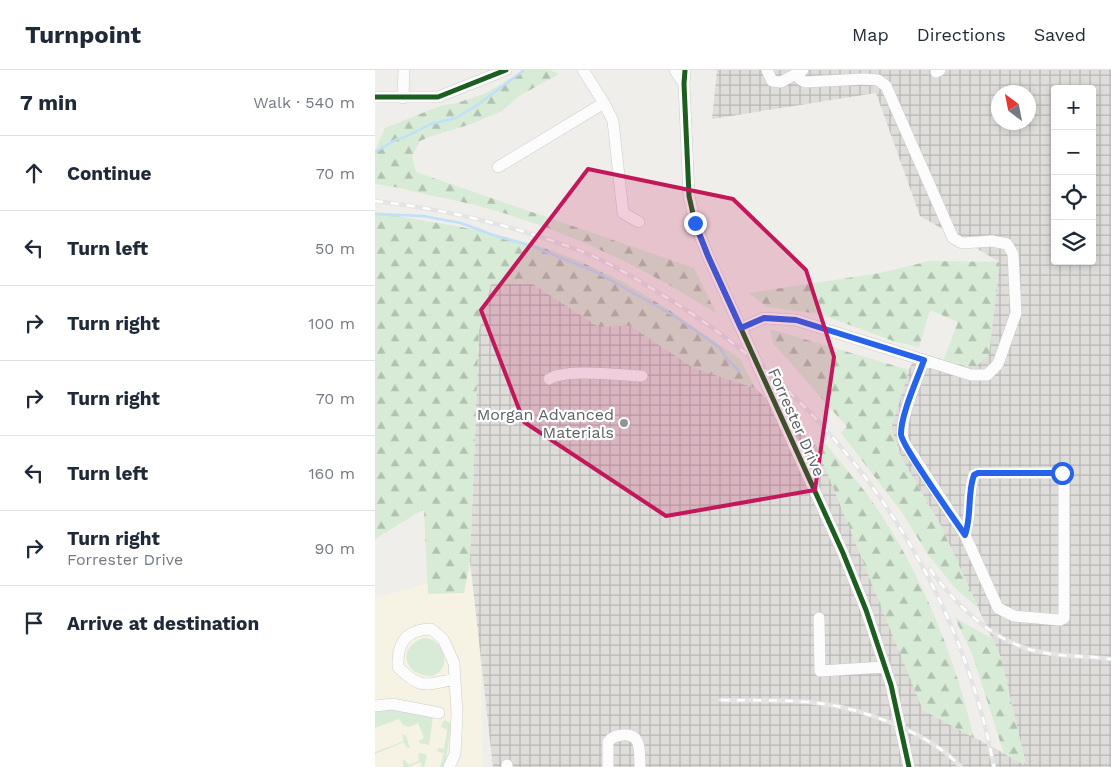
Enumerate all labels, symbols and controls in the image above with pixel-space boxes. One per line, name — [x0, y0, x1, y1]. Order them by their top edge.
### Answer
text: Turnpoint — [25, 21, 141, 49]
text: Map — [852, 24, 889, 45]
text: Directions — [917, 24, 1006, 45]
text: Saved — [1034, 24, 1086, 45]
north arrow — [991, 85, 1036, 130]
map controls — [1051, 85, 1096, 265]
button: + — [1051, 85, 1096, 130]
text: 7 min — [20, 90, 77, 115]
text: Walk · 540 m — [253, 93, 355, 112]
button: − — [1051, 130, 1096, 175]
icon: ahead — [20, 159, 48, 187]
text: Continue — [67, 162, 151, 185]
text: 70 m — [316, 164, 355, 183]
button: locate — [1051, 175, 1096, 220]
route end — [684, 212, 707, 235]
button: layers — [1051, 220, 1096, 265]
icon: left — [20, 234, 48, 262]
text: Turn left — [67, 237, 148, 260]
text: 50 m — [315, 239, 355, 258]
icon: right — [20, 309, 48, 337]
text: Turn right — [67, 312, 160, 335]
text: 100 m — [308, 314, 355, 333]
street label: Forrester Drive — [764, 365, 829, 479]
icon: right — [20, 384, 48, 412]
text: Turn right — [67, 387, 160, 410]
text: 70 m — [316, 389, 355, 408]
place label: Morgan Advanced Materials — [477, 405, 614, 442]
marker: Morgan Advanced Materials — [618, 417, 630, 429]
icon: left — [20, 459, 48, 487]
text: Turn left — [67, 462, 148, 485]
route start — [1051, 462, 1074, 485]
text: 160 m — [308, 464, 355, 483]
text: Turn right — [67, 527, 160, 550]
icon: right — [20, 534, 48, 562]
text: 90 m — [314, 539, 355, 558]
text: Forrester Drive — [67, 550, 183, 569]
icon: arrive — [20, 609, 48, 637]
text: Arrive at destination — [67, 612, 259, 635]

